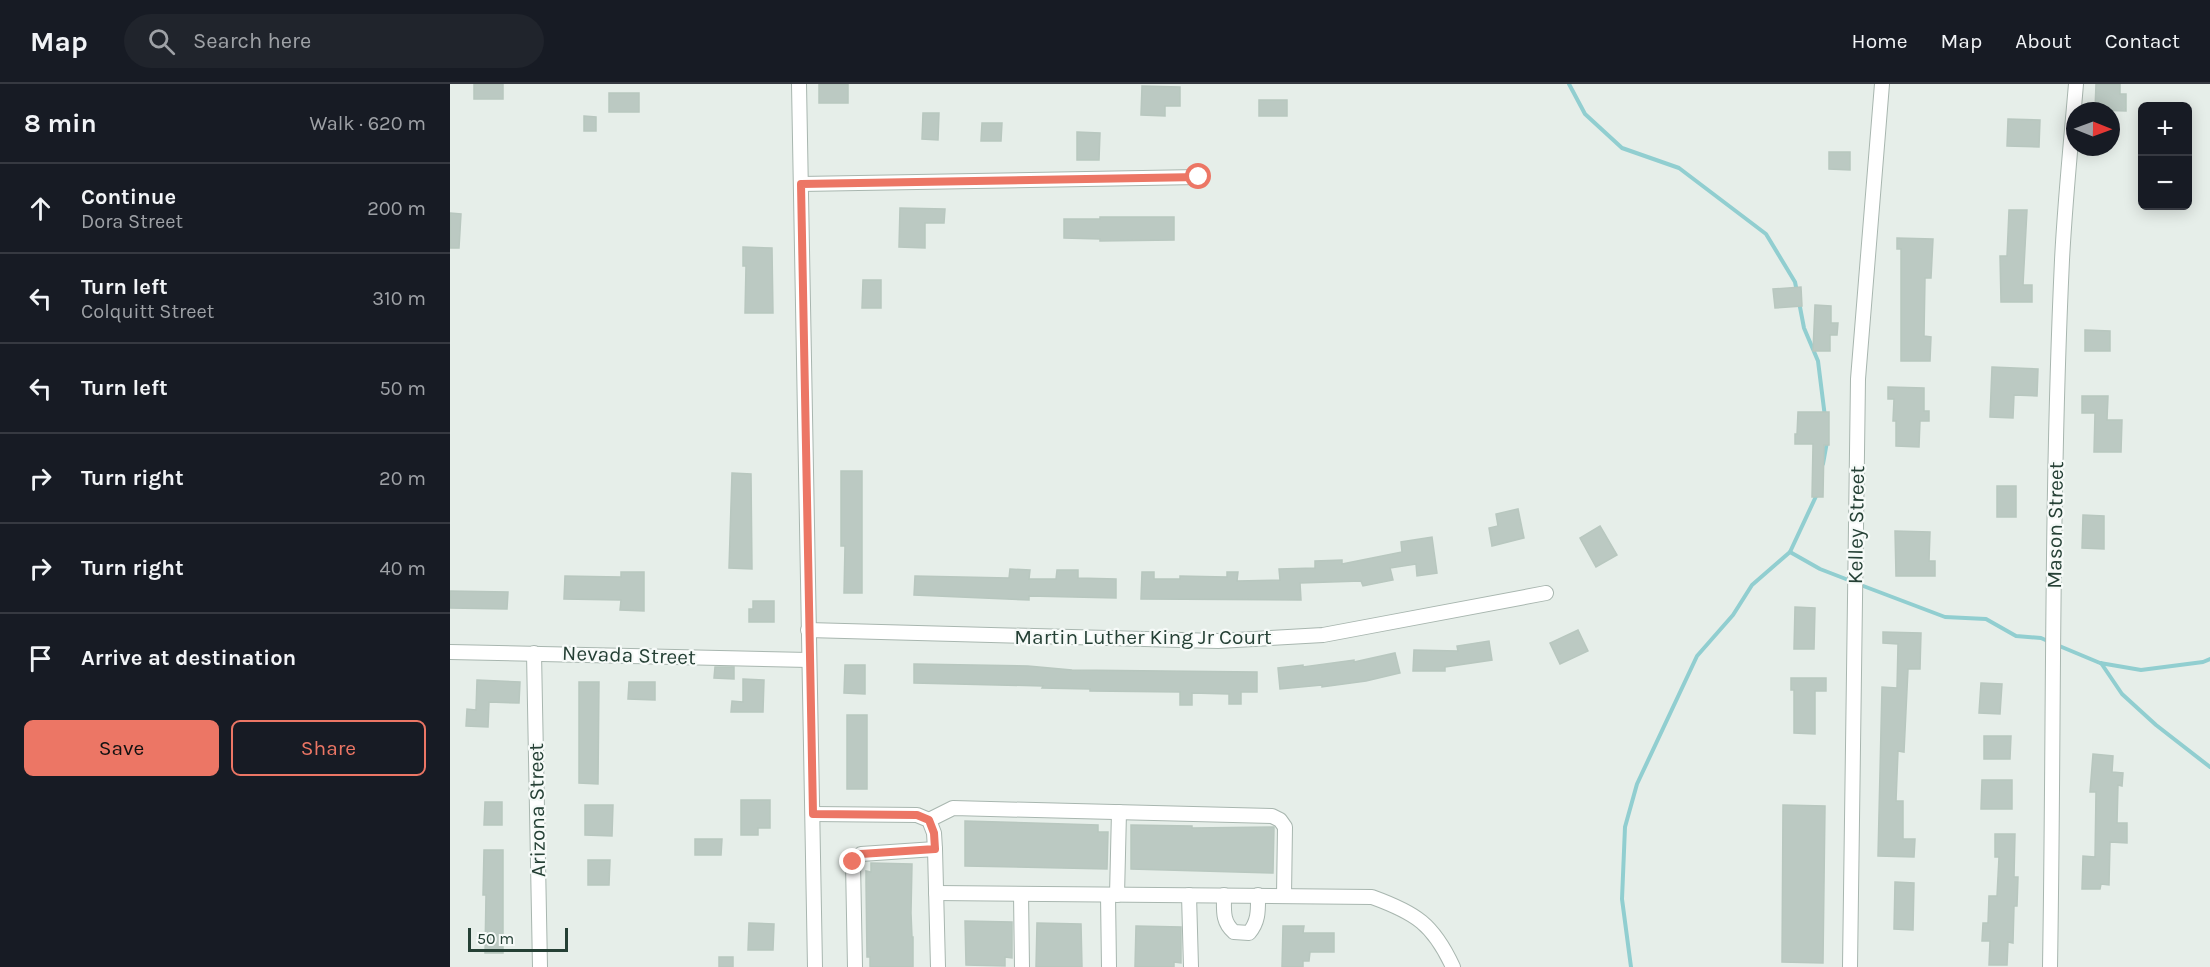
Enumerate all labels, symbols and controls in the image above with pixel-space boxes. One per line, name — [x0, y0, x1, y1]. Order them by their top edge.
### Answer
search box — [124, 14, 544, 68]
text: Map — [30, 25, 88, 58]
icon: search — [145, 25, 178, 58]
text: Search here — [193, 28, 311, 54]
text: Home — [1852, 29, 1908, 53]
text: Map — [1941, 29, 1982, 53]
text: About — [2015, 29, 2072, 53]
text: Contact — [2105, 29, 2180, 53]
north arrow — [2066, 102, 2120, 156]
map controls — [2138, 102, 2192, 210]
button: + — [2138, 102, 2192, 156]
text: 8 min — [24, 108, 97, 139]
text: Walk · 620 m — [309, 112, 426, 135]
button: − — [2138, 156, 2192, 210]
route start — [1185, 163, 1211, 189]
text: Continue — [81, 184, 176, 210]
icon: ahead — [24, 192, 57, 225]
text: 200 m — [367, 197, 426, 220]
text: Dora Street — [81, 210, 183, 233]
text: Turn left — [81, 274, 168, 300]
icon: left — [24, 282, 57, 315]
text: 310 m — [372, 287, 426, 310]
text: Colquitt Street — [81, 300, 214, 323]
icon: left — [24, 372, 57, 405]
text: Turn left — [81, 375, 168, 401]
text: 50 m — [379, 377, 426, 400]
street label: Mason Street — [2042, 461, 2068, 589]
icon: right — [24, 462, 57, 495]
text: Turn right — [81, 465, 184, 491]
street label: Kelley Street — [1843, 465, 1869, 584]
text: 20 m — [379, 467, 426, 490]
icon: right — [24, 552, 57, 585]
text: Turn right — [81, 555, 184, 581]
text: 40 m — [380, 557, 426, 580]
street label: Martin Luther King Jr Court — [1014, 625, 1272, 649]
street label: Nevada Street — [562, 641, 696, 669]
icon: arrive — [24, 642, 57, 675]
text: Arrive at destination — [81, 645, 296, 671]
button: Save — [24, 720, 219, 776]
button: Share — [231, 720, 426, 776]
street label: Arizona Street — [524, 743, 550, 877]
route end — [839, 848, 865, 874]
scale bar — [468, 925, 568, 952]
text: 50 m — [477, 929, 514, 948]

